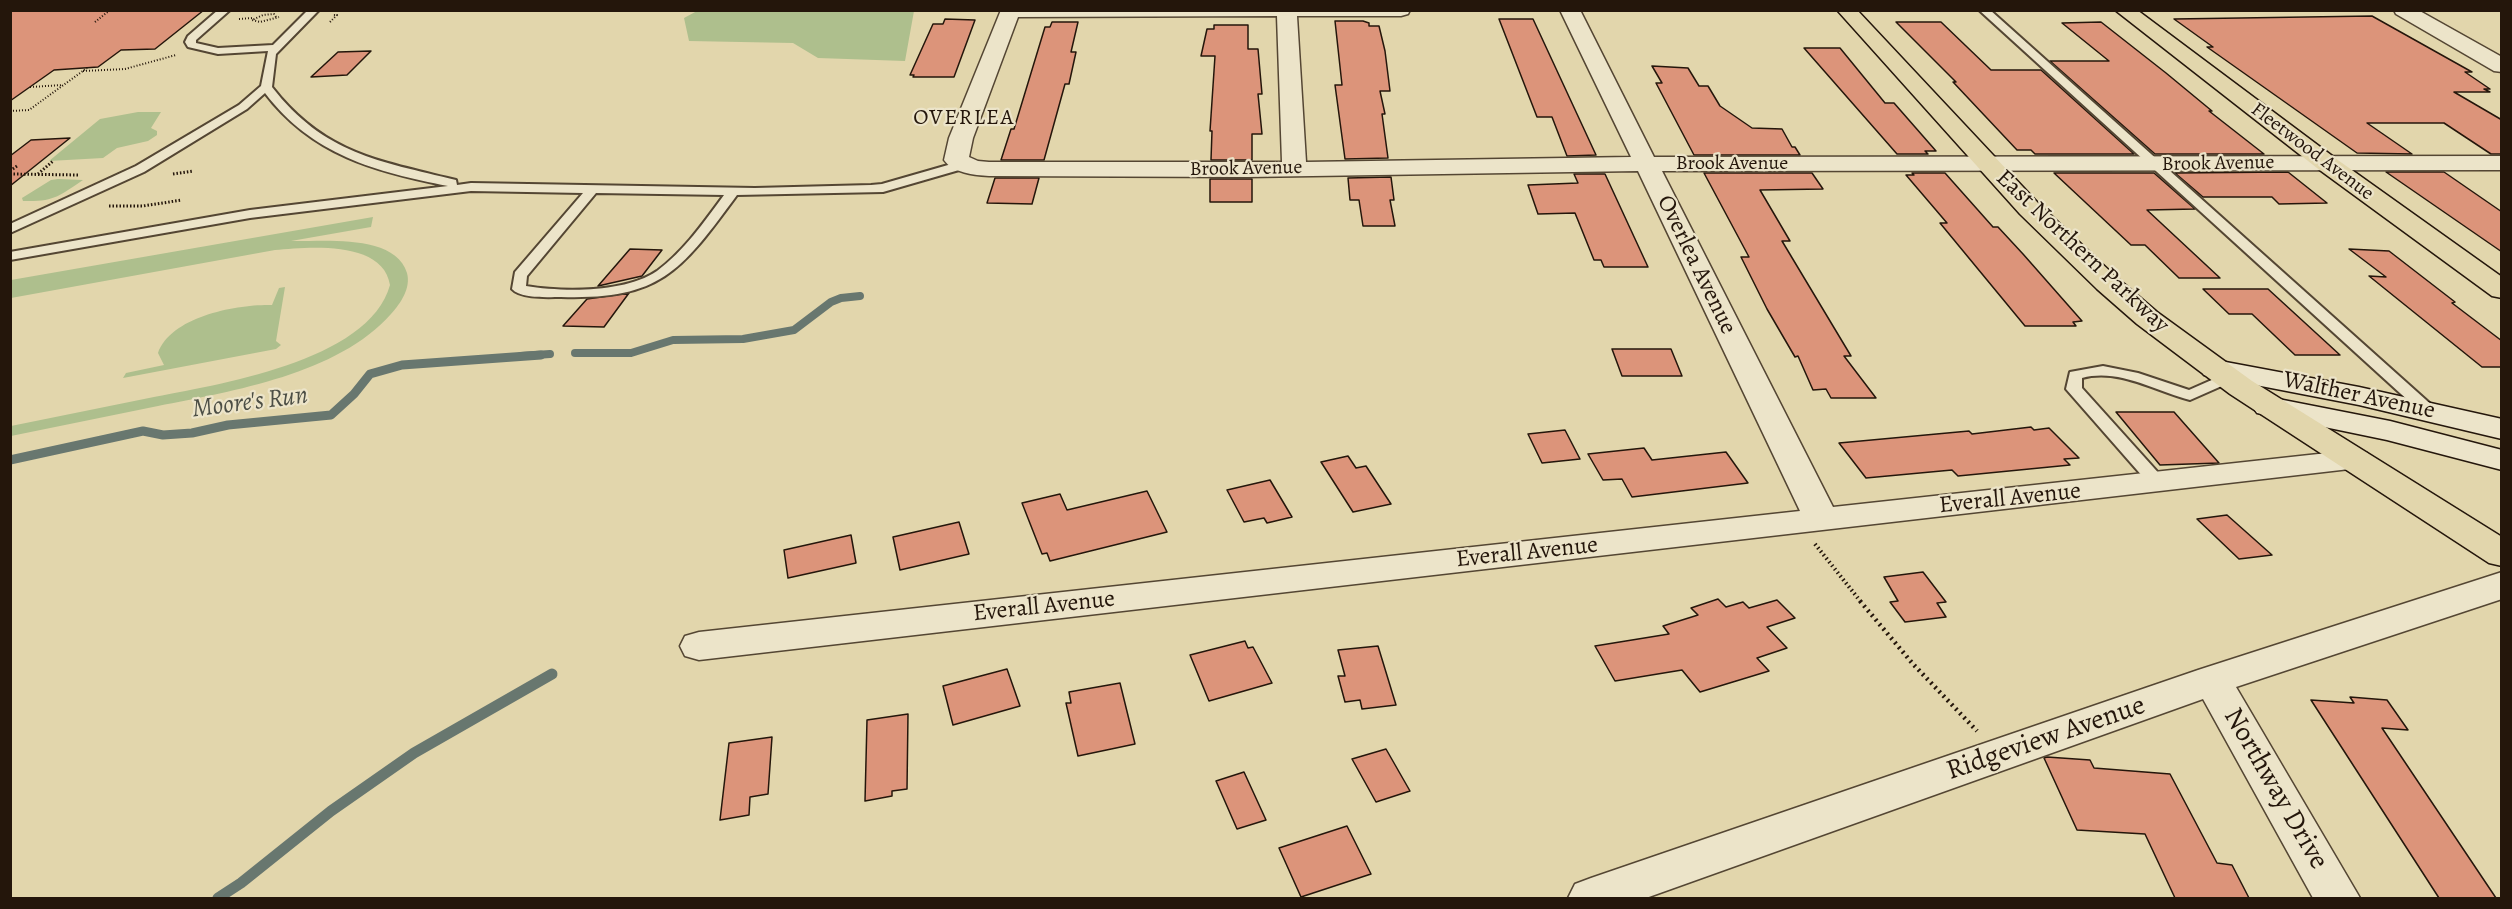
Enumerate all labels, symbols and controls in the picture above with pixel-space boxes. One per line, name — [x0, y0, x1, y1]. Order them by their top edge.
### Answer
street label: Fleetwood Avenue — [2246, 98, 2378, 206]
district label: OVERLEA — [913, 106, 1015, 132]
street label: Brook Avenue — [2162, 151, 2274, 177]
street label: Brook Avenue — [1676, 152, 1788, 176]
street label: Brook Avenue — [1190, 156, 1302, 182]
street label: East Northern Parkway — [1989, 164, 2175, 340]
street label: Overlea Avenue — [1650, 191, 1742, 339]
street label: Walther Avenue — [2280, 366, 2438, 426]
water label: Moore's Run — [190, 380, 310, 426]
street label: Everall Avenue — [1938, 477, 2082, 521]
street label: Everall Avenue — [1455, 531, 1599, 575]
street label: Everall Avenue — [972, 585, 1116, 629]
street label: Ridgeview Avenue — [1942, 689, 2150, 789]
street label: Northway Drive — [2215, 702, 2335, 876]

